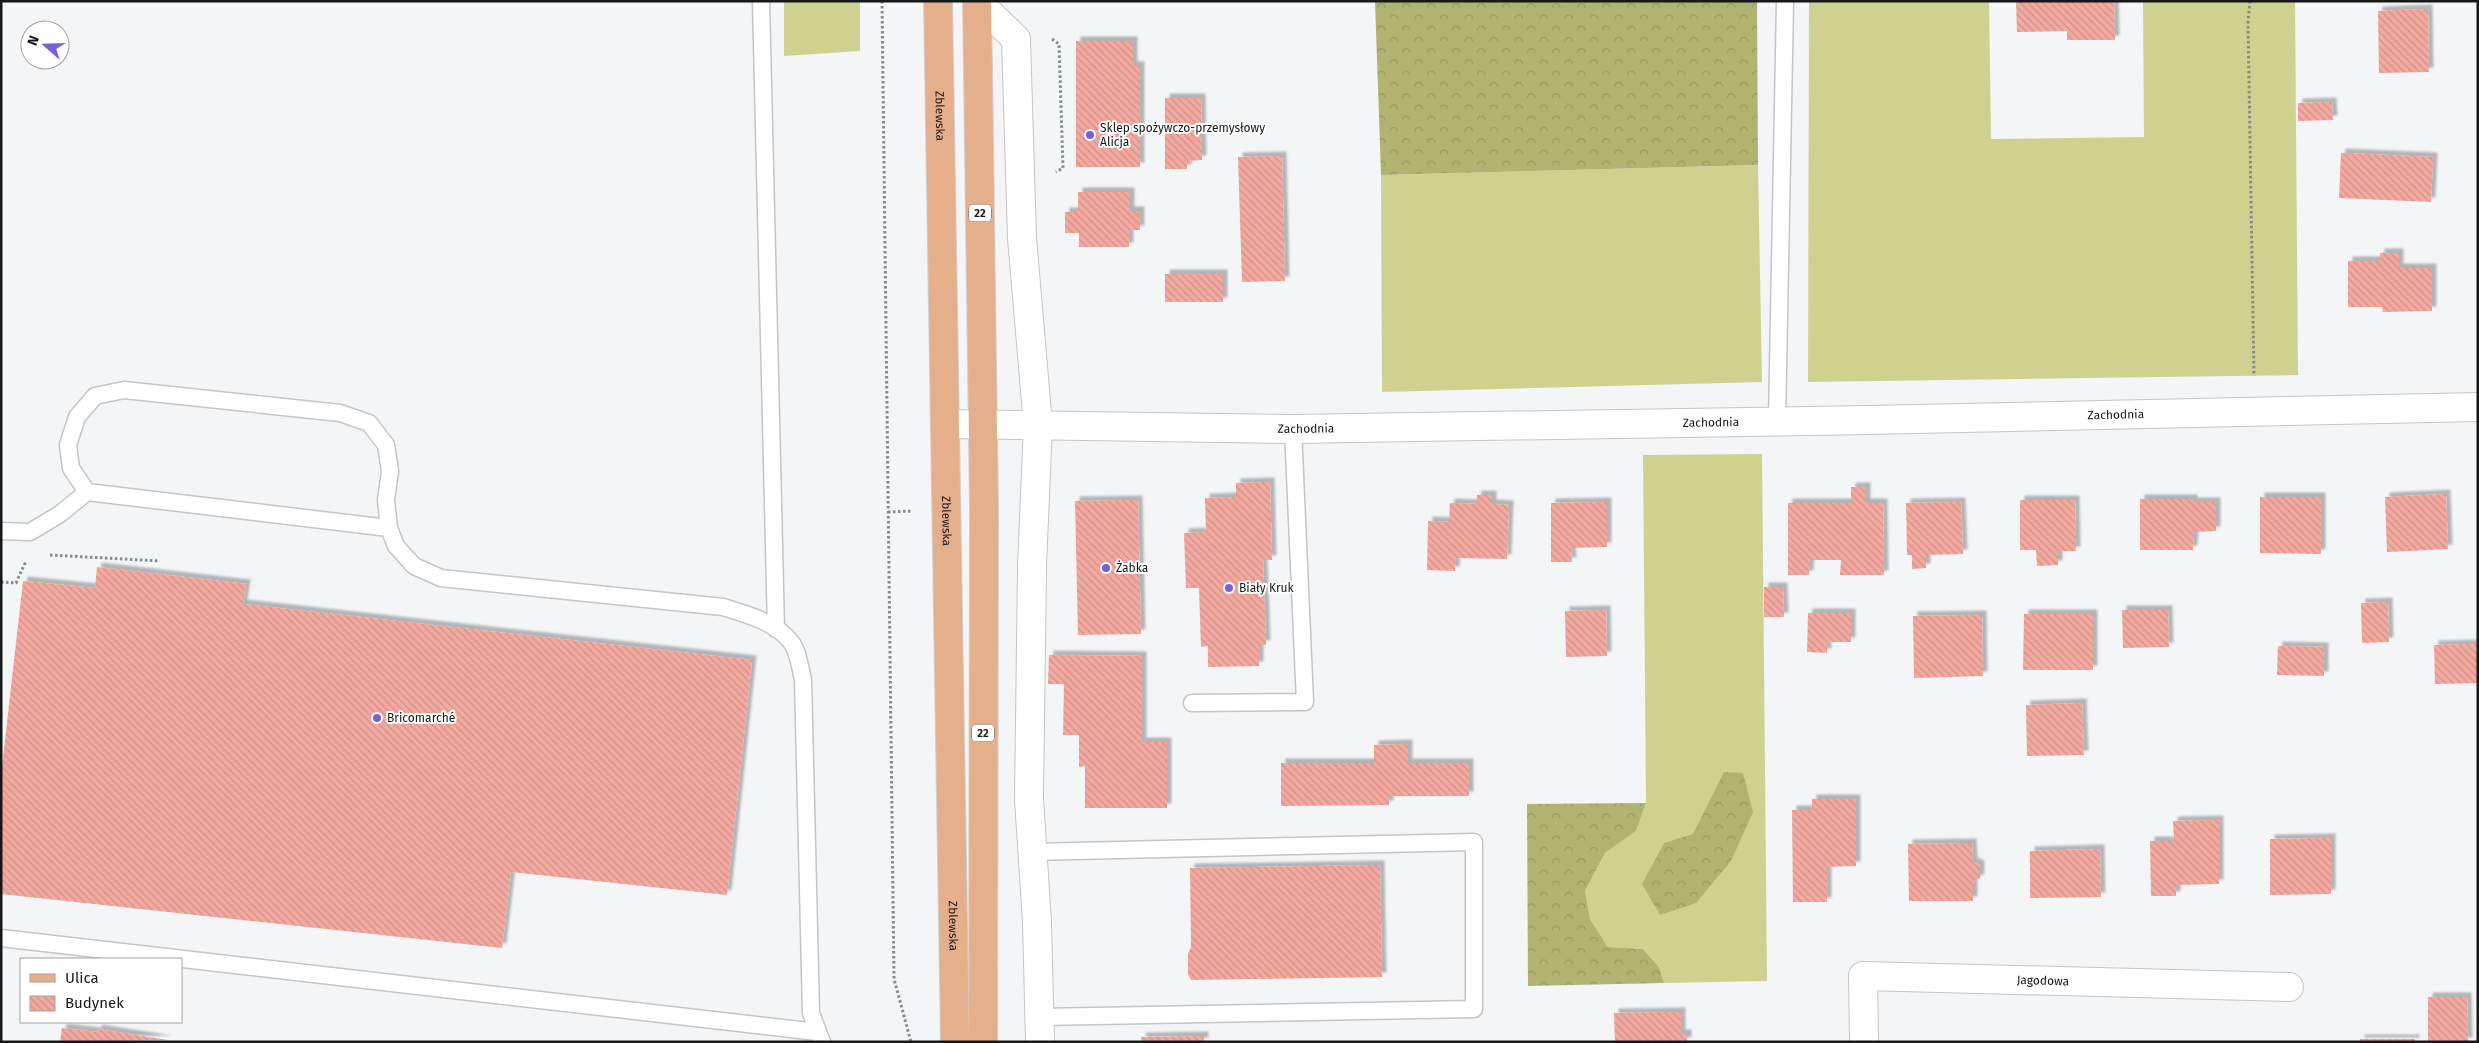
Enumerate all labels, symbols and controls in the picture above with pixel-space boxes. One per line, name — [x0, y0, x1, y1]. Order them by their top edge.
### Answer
north arrow — [20, 20, 70, 70]
text: N — [24, 33, 43, 48]
street label: Zblewska — [932, 91, 947, 141]
place label: Sklep spożywczo-przemysłowy Alicja — [1100, 121, 1265, 149]
marker: Sklep spożywczo-przemysłowy Alicja — [1084, 129, 1096, 141]
road number: 22 — [969, 204, 991, 222]
street label: Zachodnia — [2087, 407, 2144, 422]
street label: Zachodnia — [1683, 415, 1739, 430]
street label: Zachodnia — [1278, 421, 1334, 436]
street label: Zblewska — [939, 496, 954, 546]
place label: Żabka — [1116, 560, 1148, 575]
marker: Żabka — [1100, 562, 1112, 574]
place label: Biały Kruk — [1239, 581, 1295, 595]
marker: Biały Kruk — [1223, 582, 1235, 594]
place label: Bricomarché — [387, 711, 455, 725]
marker: Bricomarché — [371, 712, 383, 724]
road number: 22 — [972, 724, 994, 741]
street label: Zblewska — [946, 901, 961, 951]
legend — [20, 958, 182, 1023]
text: Ulica — [65, 969, 99, 987]
street label: Jagodowa — [2017, 973, 2069, 988]
text: Budynek — [65, 994, 124, 1012]

